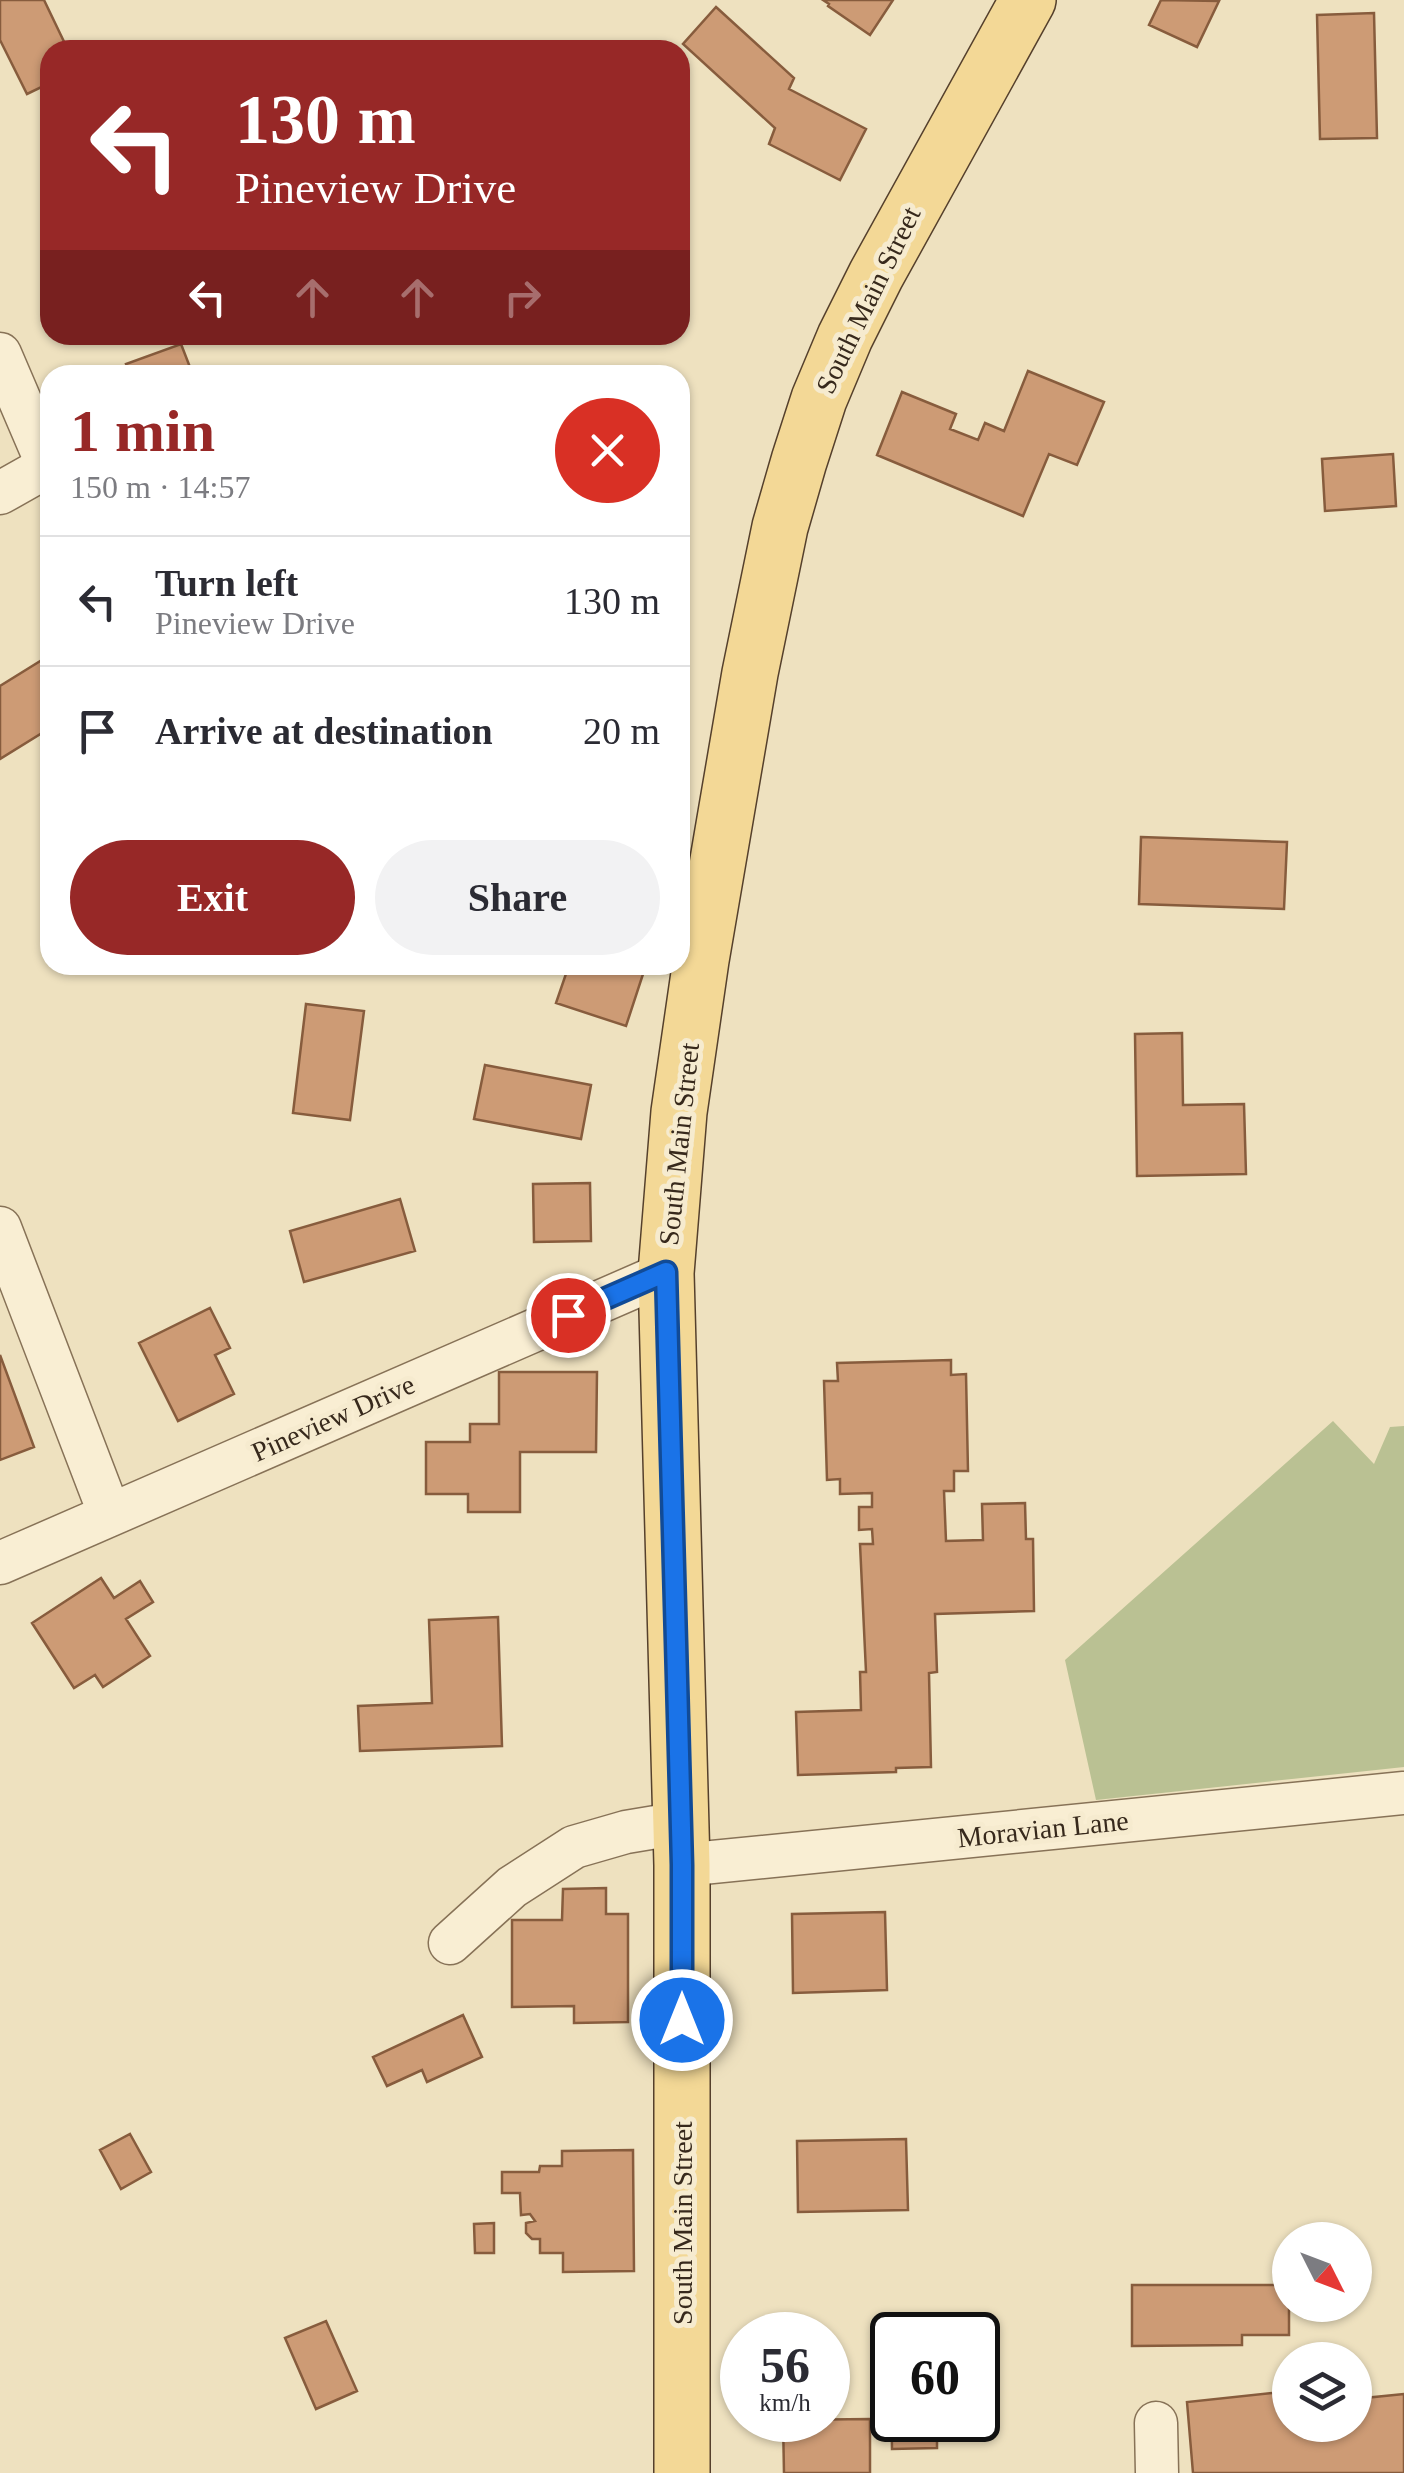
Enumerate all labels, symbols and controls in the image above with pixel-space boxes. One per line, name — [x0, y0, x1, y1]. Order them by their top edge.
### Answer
icon: left — [70, 80, 200, 210]
text: 130 m — [235, 81, 416, 158]
text: Pineview Drive — [235, 163, 516, 213]
street label: South Main Street — [809, 201, 927, 398]
icon: left — [180, 270, 235, 325]
icon: ahead — [285, 270, 340, 325]
icon: ahead — [390, 270, 445, 325]
icon: right — [495, 270, 550, 325]
text: 1 min — [70, 398, 215, 464]
button: close — [555, 398, 660, 503]
text: 150 m · 14:57 — [70, 469, 250, 505]
text: Turn left — [155, 562, 298, 604]
icon: left — [70, 574, 125, 629]
text: 130 m — [564, 580, 660, 622]
text: Pineview Drive — [155, 605, 355, 641]
icon: arrive — [70, 704, 125, 759]
text: Arrive at destination — [155, 710, 493, 752]
text: 20 m — [583, 710, 660, 752]
button: Exit — [70, 840, 355, 955]
button: Share — [375, 840, 660, 955]
street label: South Main Street — [653, 1041, 705, 1247]
pin — [526, 1273, 611, 1358]
icon: arrive — [541, 1288, 596, 1343]
street label: Pineview Drive — [247, 1368, 419, 1468]
street label: Moravian Lane — [956, 1805, 1130, 1853]
position arrow — [630, 1968, 734, 2072]
street label: South Main Street — [667, 2121, 698, 2325]
north arrow — [1272, 2222, 1372, 2322]
map controls — [1272, 2222, 1372, 2442]
speed limit sign: 60 — [870, 2312, 1000, 2442]
text: 56 — [760, 2337, 810, 2393]
button: layers — [1272, 2342, 1372, 2442]
text: km/h — [759, 2389, 811, 2416]

